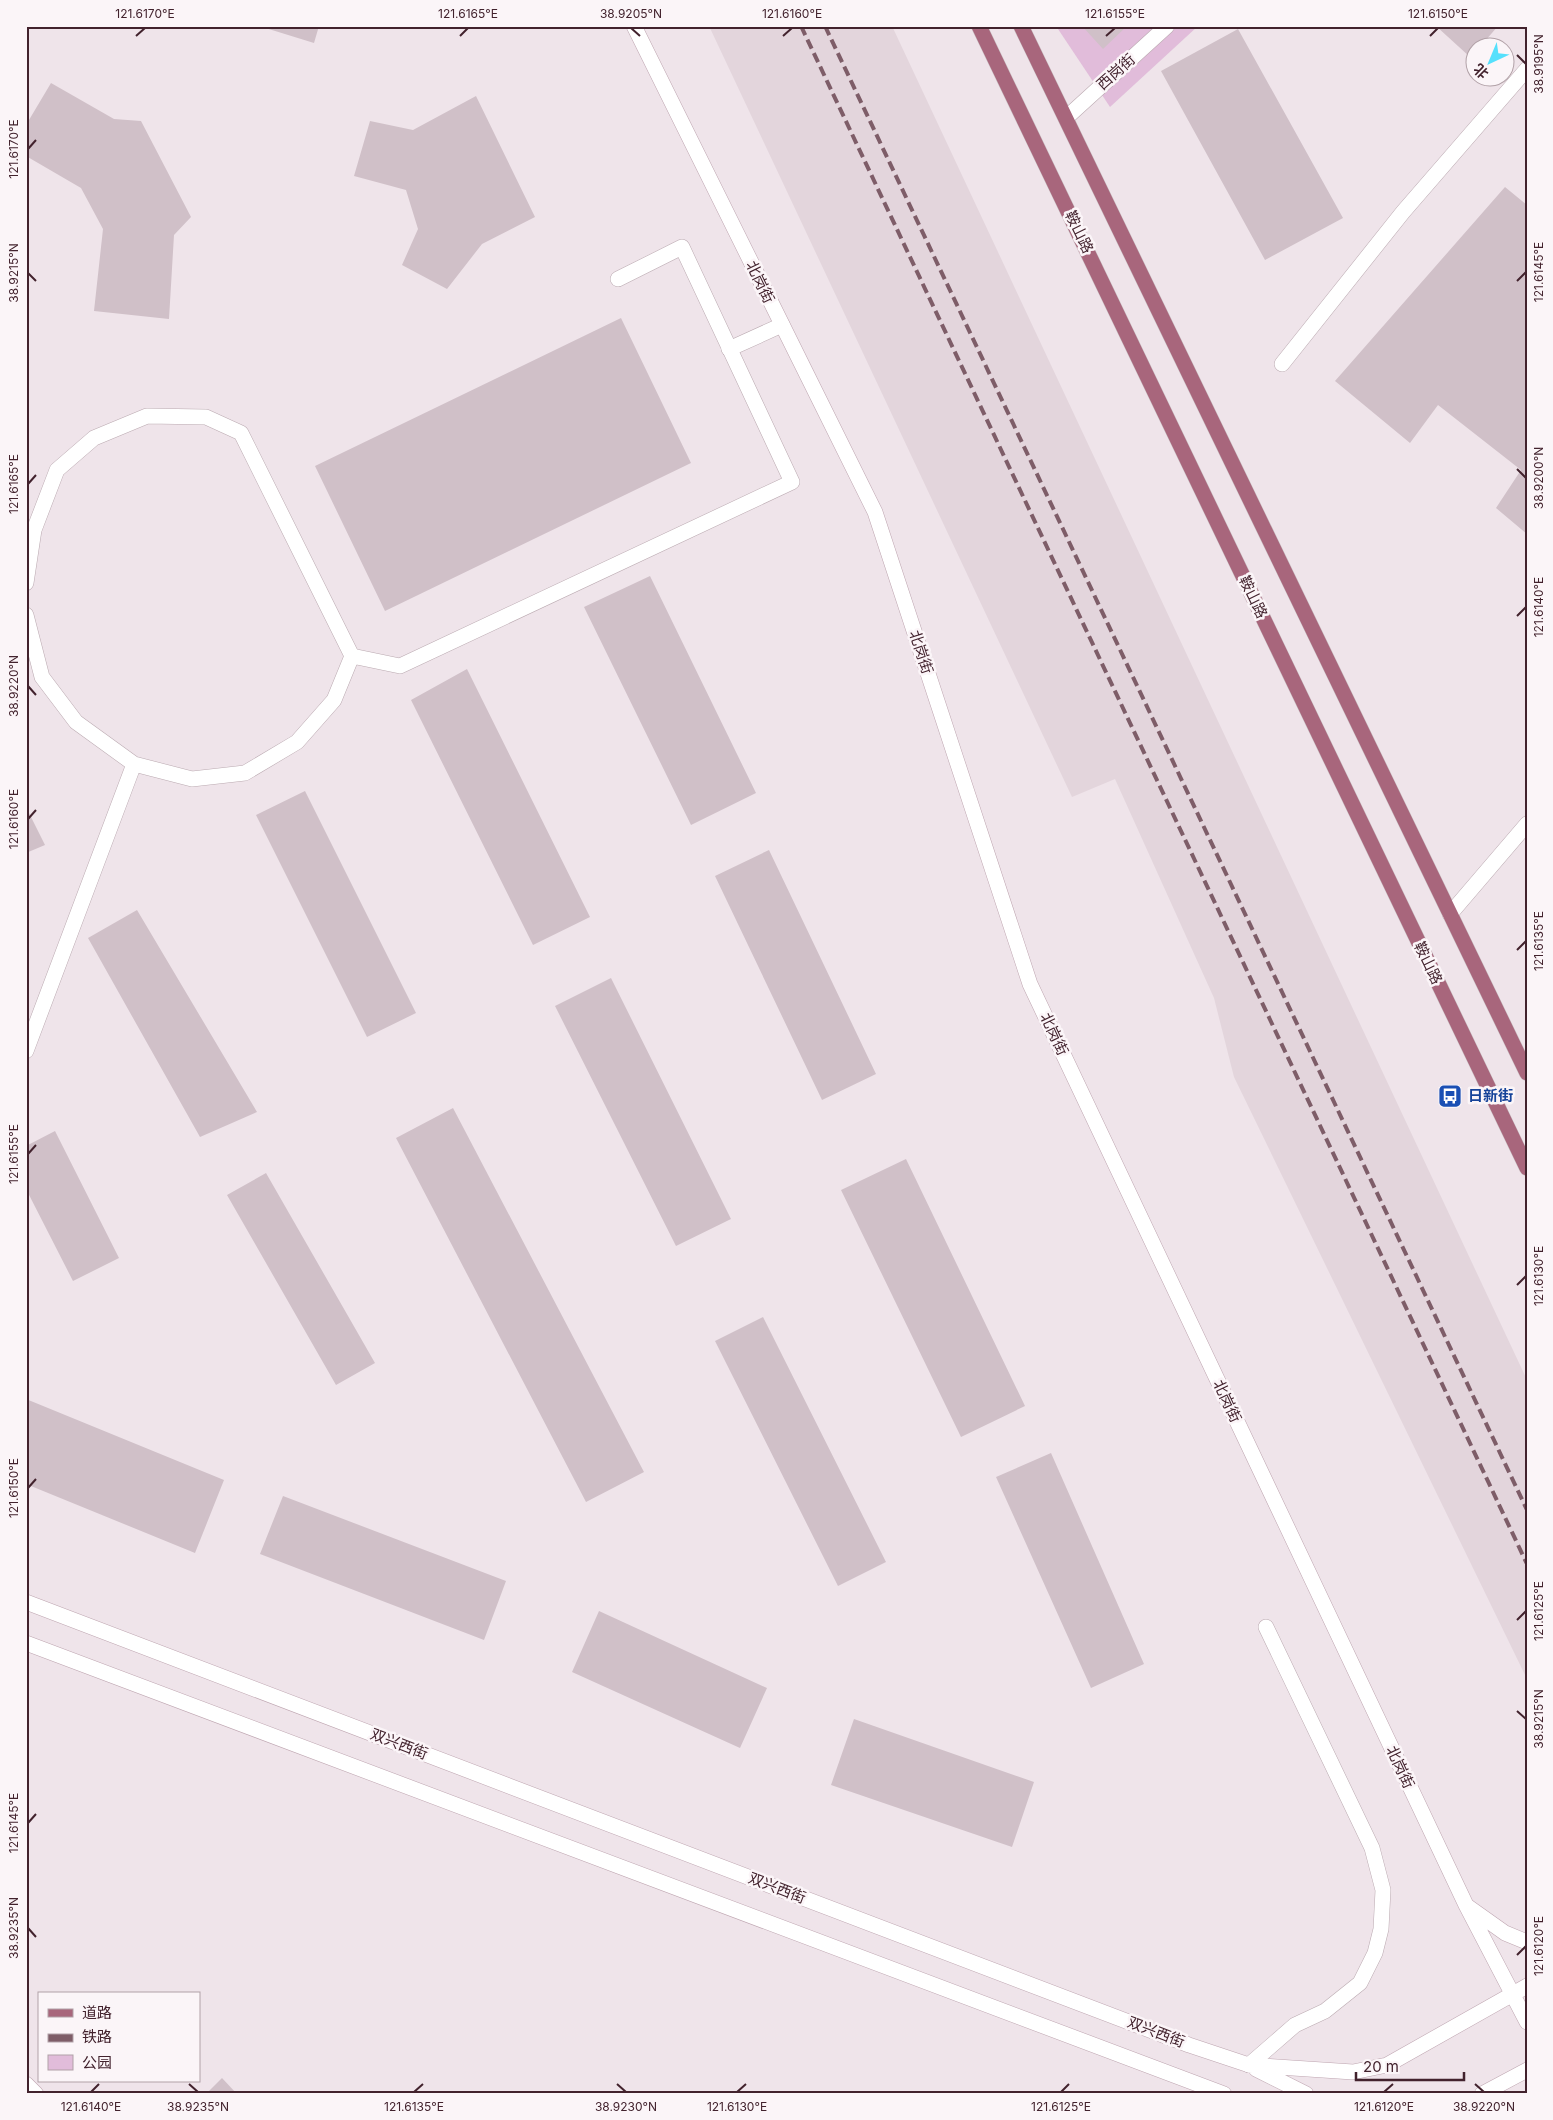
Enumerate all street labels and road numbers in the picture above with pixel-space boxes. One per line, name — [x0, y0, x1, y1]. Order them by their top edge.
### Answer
street label: 西岗街 — [1093, 50, 1139, 94]
street label: 鞍山路 — [1061, 207, 1098, 256]
street label: 北岗街 — [742, 257, 779, 306]
street label: 鞍山路 — [1235, 572, 1272, 621]
street label: 北岗街 — [905, 628, 937, 676]
street label: 鞍山路 — [1410, 938, 1447, 987]
street label: 北岗街 — [1036, 1009, 1073, 1058]
street label: 北岗街 — [1209, 1376, 1246, 1425]
street label: 双兴西街 — [368, 1724, 431, 1763]
street label: 北岗街 — [1382, 1742, 1419, 1791]
street label: 双兴西街 — [746, 1868, 809, 1907]
street label: 双兴西街 — [1125, 2012, 1188, 2051]

